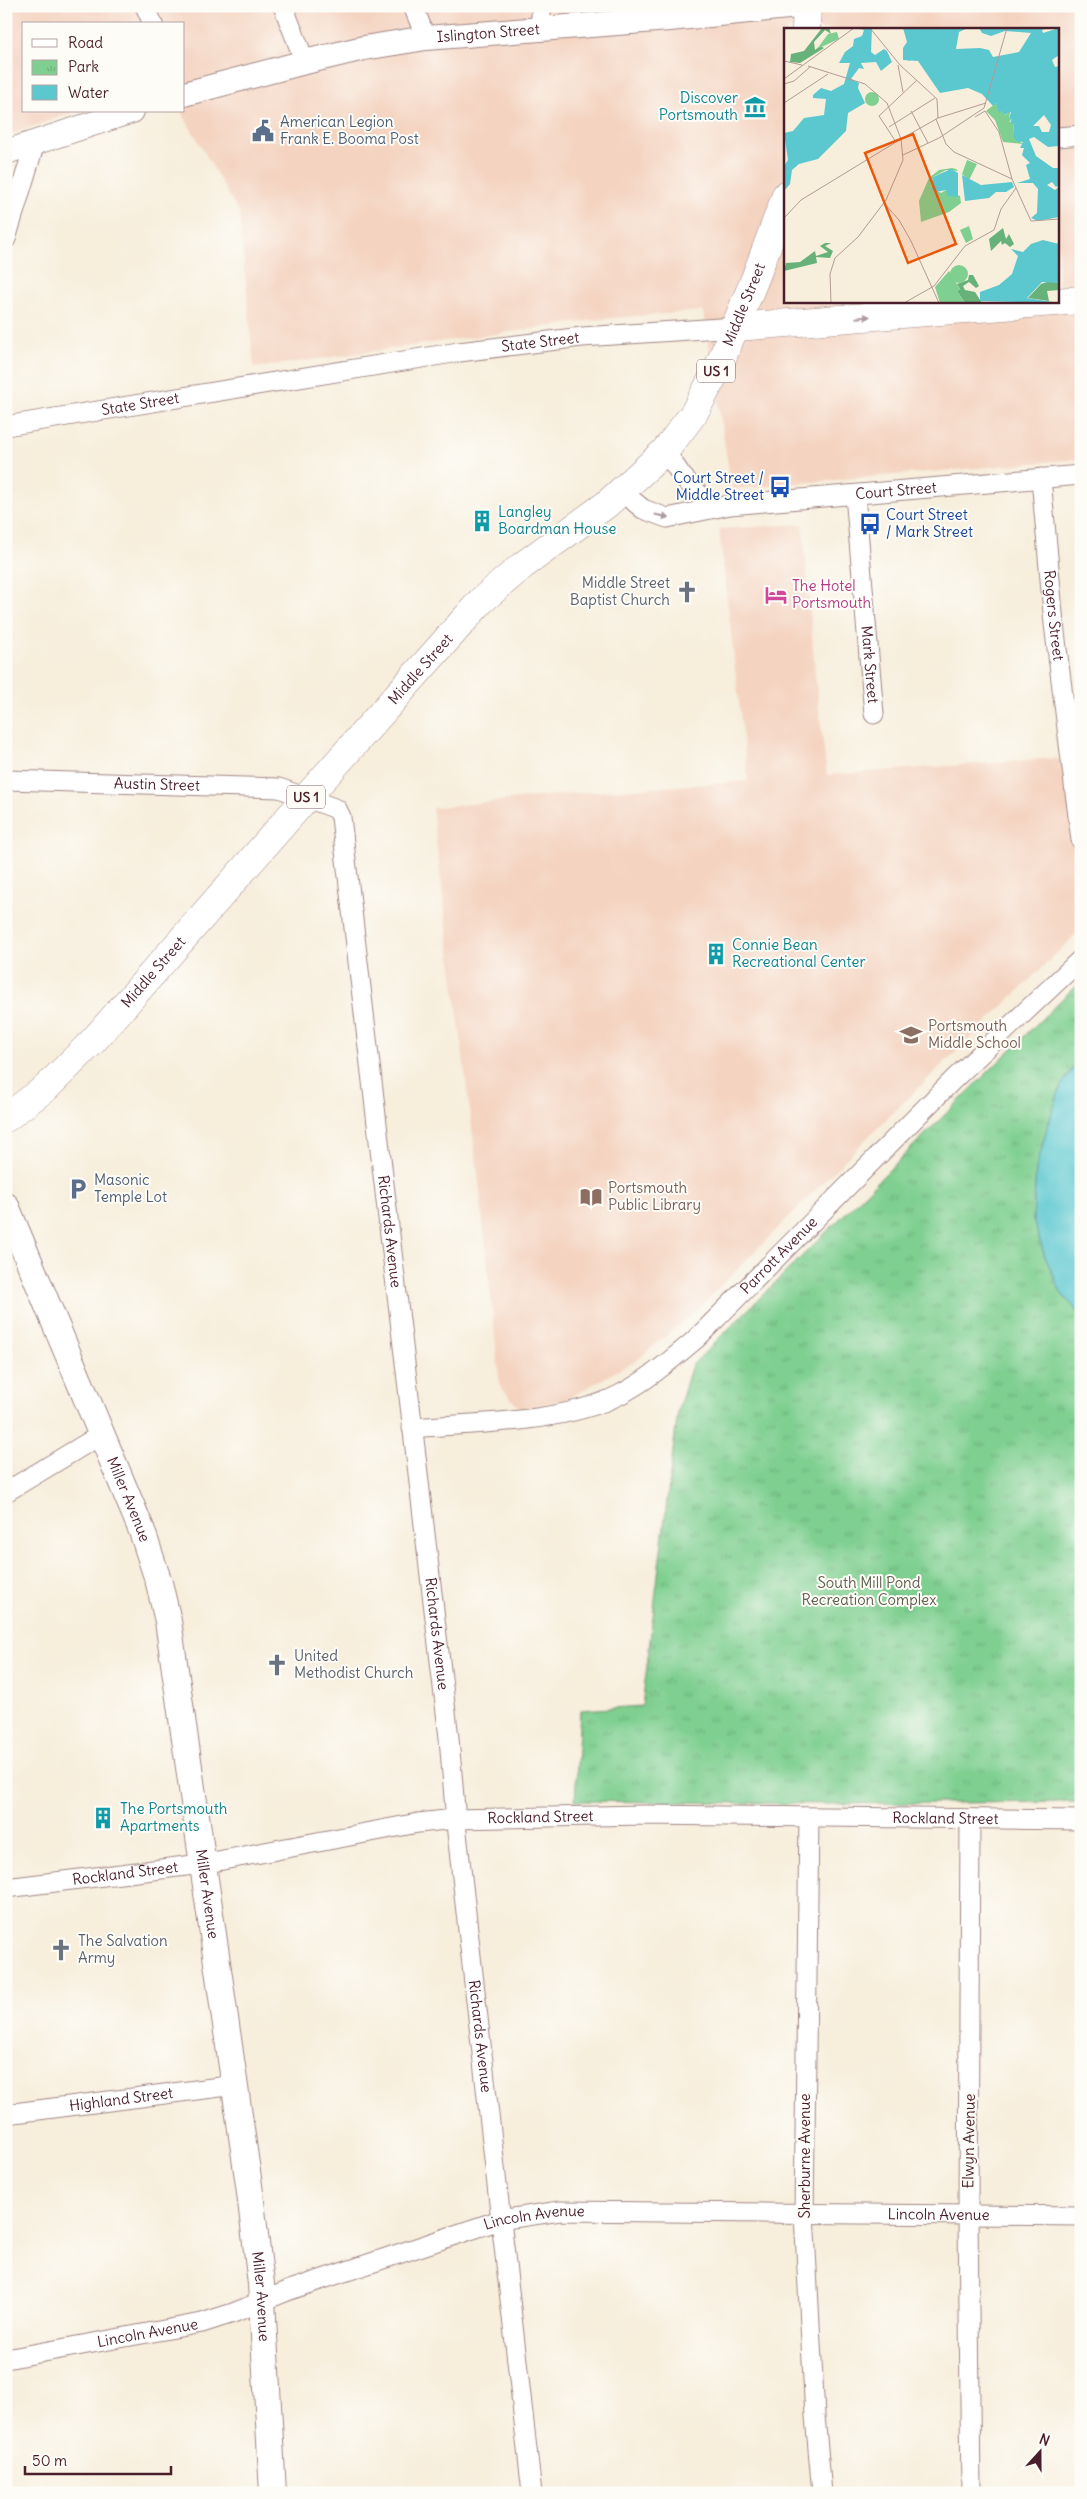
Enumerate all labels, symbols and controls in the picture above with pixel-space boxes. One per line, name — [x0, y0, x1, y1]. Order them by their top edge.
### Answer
street label: Islington Street — [436, 19, 540, 46]
legend — [22, 22, 185, 112]
inset map — [784, 28, 1060, 302]
text: Road — [68, 33, 103, 52]
text: Park — [68, 57, 99, 76]
text: Water — [68, 83, 109, 102]
place label: Discover Portsmouth — [659, 88, 738, 124]
museum icon: Discover Portsmouth — [742, 94, 768, 120]
place label: American Legion Frank E. Booma Post — [280, 112, 419, 148]
public building icon: American Legion Frank E. Booma Post — [250, 118, 276, 144]
street label: Middle Street — [718, 260, 769, 349]
one-way arrow — [855, 313, 871, 321]
street label: State Street — [500, 327, 580, 356]
road number: US 1 — [697, 360, 735, 382]
street label: State Street — [100, 388, 180, 419]
place label: Court Street / Middle Street — [673, 468, 764, 504]
bus stop icon: Court Street / Middle Street — [767, 474, 793, 500]
street label: Court Street — [854, 477, 938, 503]
place label: Langley Boardman House — [498, 502, 616, 538]
place label: Court Street / Mark Street — [886, 505, 973, 541]
building icon: Langley Boardman House — [469, 508, 495, 534]
bus stop icon: Court Street / Mark Street — [857, 511, 883, 537]
one-way arrow — [654, 512, 669, 520]
street label: Rogers Street — [1040, 569, 1068, 662]
place label: Middle Street Baptist Church — [570, 573, 670, 609]
place label: The Hotel Portsmouth — [792, 576, 872, 612]
church icon: Middle Street Baptist Church — [674, 579, 700, 605]
hotel icon: The Hotel Portsmouth — [763, 582, 789, 608]
street label: Mark Street — [857, 625, 883, 704]
street label: Middle Street — [384, 629, 457, 708]
street label: Austin Street — [114, 773, 200, 795]
road number: US 1 — [287, 786, 325, 809]
street label: Middle Street — [117, 932, 189, 1011]
place label: Connie Bean Recreational Center — [732, 935, 866, 971]
building icon: Connie Bean Recreational Center — [703, 941, 729, 967]
place label: Portsmouth Middle School — [928, 1016, 1021, 1052]
school or university icon: Portsmouth Middle School — [898, 1022, 924, 1048]
place label: Masonic Temple Lot — [94, 1170, 167, 1206]
street label: Richards Avenue — [374, 1174, 406, 1289]
parking icon: Masonic Temple Lot — [65, 1176, 91, 1202]
place label: Portsmouth Public Library — [608, 1178, 701, 1214]
library icon: Portsmouth Public Library — [578, 1184, 604, 1210]
street label: Parrott Avenue — [736, 1212, 821, 1298]
street label: Miller Avenue — [103, 1454, 155, 1544]
park label: South Mill Pond Recreation Complex — [801, 1573, 937, 1609]
street label: Richards Avenue — [421, 1576, 453, 1691]
place label: United Methodist Church — [294, 1646, 414, 1682]
church icon: United Methodist Church — [264, 1652, 290, 1678]
place label: The Portsmouth Apartments — [120, 1799, 228, 1835]
building icon: The Portsmouth Apartments — [90, 1805, 116, 1831]
street label: Rockland Street — [487, 1806, 594, 1827]
street label: Rockland Street — [892, 1808, 999, 1828]
street label: Miller Avenue — [192, 1848, 224, 1940]
street label: Rockland Street — [71, 1857, 179, 1889]
place label: The Salvation Army — [78, 1931, 168, 1967]
church icon: The Salvation Army — [48, 1937, 74, 1963]
street label: Richards Avenue — [465, 1979, 496, 2094]
street label: Highland Street — [68, 2083, 174, 2115]
street label: Elwyn Avenue — [958, 2093, 979, 2189]
street label: Sherburne Avenue — [795, 2094, 814, 2218]
street label: Lincoln Avenue — [481, 2201, 585, 2234]
street label: Lincoln Avenue — [887, 2204, 990, 2224]
street label: Miller Avenue — [248, 2250, 274, 2342]
street label: Lincoln Avenue — [96, 2314, 199, 2351]
north arrow — [1014, 2426, 1064, 2476]
text: N — [1037, 2430, 1052, 2450]
scale bar — [25, 2444, 171, 2476]
text: 50 m — [32, 2451, 67, 2470]

